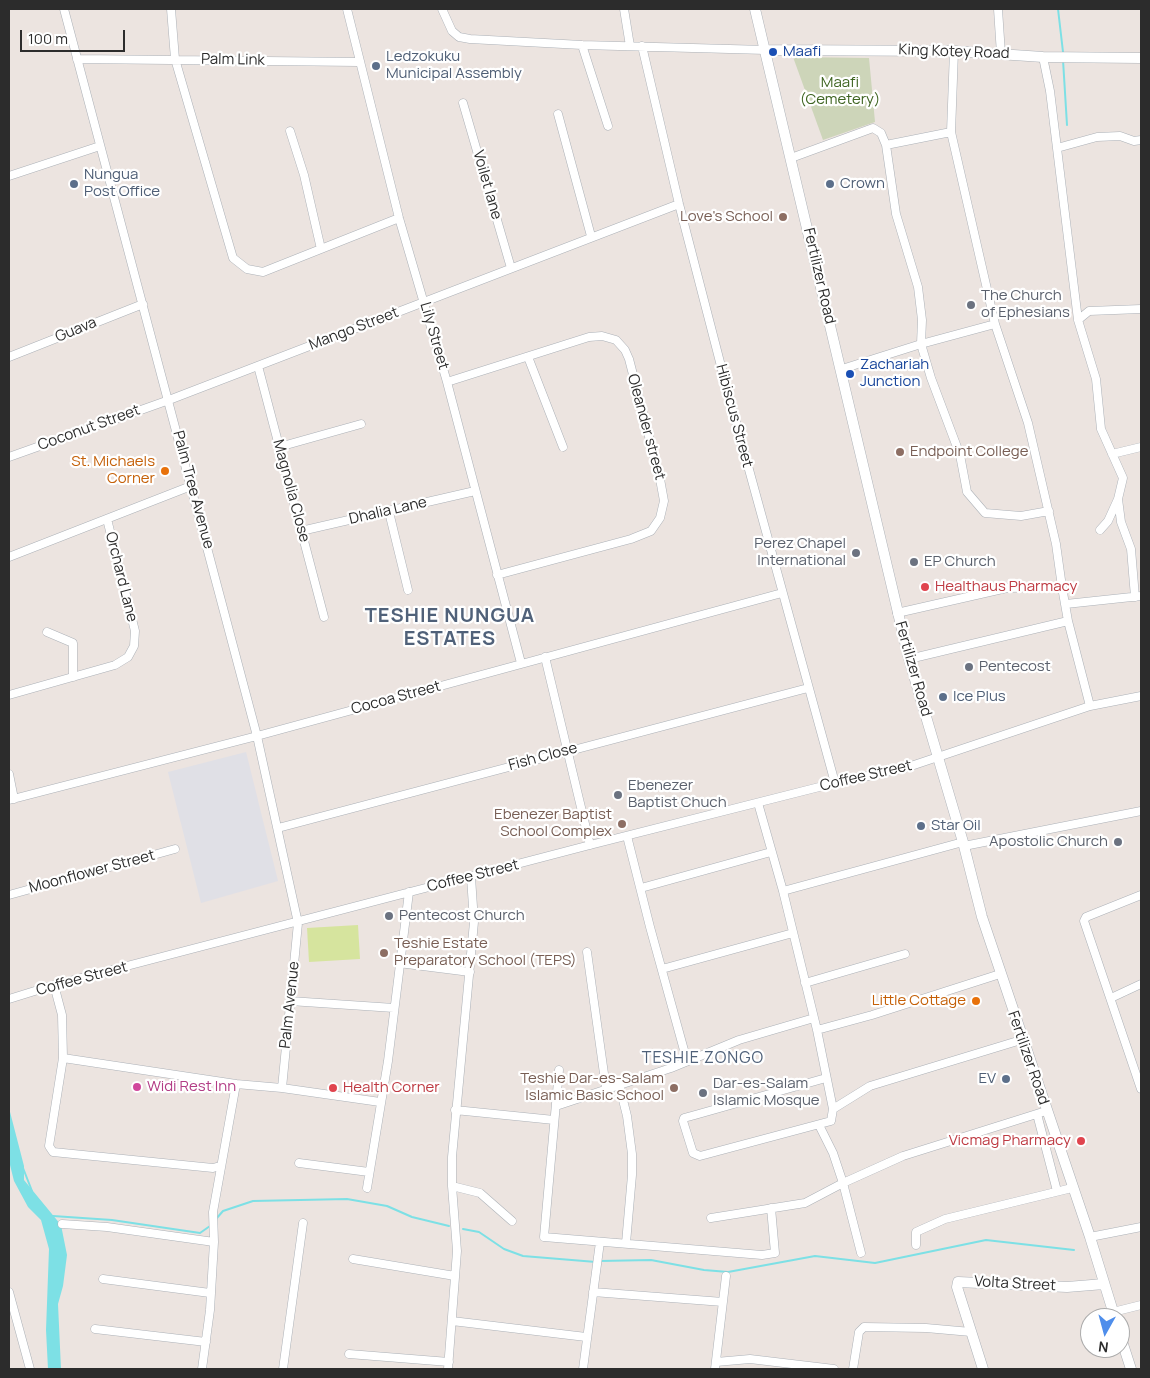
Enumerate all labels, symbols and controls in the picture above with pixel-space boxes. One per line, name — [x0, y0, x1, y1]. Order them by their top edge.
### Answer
scale bar — [22, 20, 128, 52]
text: 100 m — [28, 28, 68, 49]
street label: King Kotey Road — [898, 41, 1010, 63]
place label: Maafi — [783, 43, 821, 61]
marker: Maafi — [767, 46, 779, 58]
place label: Ledzokuku Municipal Assembly — [386, 48, 522, 83]
street label: Palm Link — [201, 50, 265, 70]
marker: Ledzokuku Municipal Assembly — [370, 60, 382, 72]
park label: Maafi (Cemetery) — [800, 74, 880, 109]
street label: Voilet lane — [469, 148, 505, 222]
place label: Nungua Post Office — [84, 166, 160, 201]
place label: Crown — [840, 175, 885, 193]
marker: Nungua Post Office — [68, 178, 80, 190]
marker: Crown — [824, 178, 836, 190]
place label: Love's School — [680, 208, 773, 226]
marker: Love's School — [777, 211, 789, 223]
street label: Fertilizer Road — [799, 226, 839, 326]
place label: The Church of Ephesians — [981, 287, 1070, 322]
marker: The Church of Ephesians — [965, 299, 977, 311]
street label: Lily Street — [416, 300, 452, 372]
street label: Mango Street — [307, 304, 401, 354]
street label: Guava — [53, 314, 99, 346]
place label: Zachariah Junction — [860, 356, 929, 391]
street label: Hibiscus Street — [712, 362, 756, 470]
marker: Zachariah Junction — [844, 368, 856, 380]
street label: Oleander street — [623, 372, 669, 482]
street label: Coconut Street — [35, 401, 143, 455]
street label: Palm Tree Avenue — [169, 429, 217, 551]
street label: Magnolia Close — [269, 438, 313, 544]
place label: Endpoint College — [910, 443, 1028, 461]
marker: Endpoint College — [894, 446, 906, 458]
place label: St. Michaels Corner — [71, 453, 155, 488]
marker: St. Michaels Corner — [159, 465, 171, 477]
street label: Dhalia Lane — [347, 493, 429, 529]
street label: Orchard Lane — [101, 530, 141, 624]
place label: Perez Chapel International — [754, 535, 846, 570]
marker: Perez Chapel International — [850, 547, 862, 559]
place label: EP Church — [924, 553, 996, 571]
marker: EP Church — [908, 556, 920, 568]
place label: Healthaus Pharmacy — [935, 578, 1077, 596]
marker: Healthaus Pharmacy — [919, 581, 931, 593]
district label: TESHIE NUNGUA ESTATES — [363, 604, 537, 651]
street label: Fertilizer Road — [891, 619, 935, 719]
place label: Pentecost — [979, 658, 1051, 676]
marker: Pentecost — [963, 661, 975, 673]
street label: Cocoa Street — [349, 677, 443, 719]
place label: Ice Plus — [953, 688, 1006, 706]
marker: Ice Plus — [937, 691, 949, 703]
street label: Fish Close — [507, 739, 579, 775]
street label: Coffee Street — [818, 757, 914, 795]
place label: Ebenezer Baptist Chuch — [628, 777, 727, 812]
marker: Ebenezer Baptist Chuch — [612, 789, 624, 801]
place label: Ebenezer Baptist School Complex — [494, 806, 612, 841]
place label: Star Oil — [931, 817, 981, 835]
marker: Ebenezer Baptist School Complex — [616, 818, 628, 830]
marker: Star Oil — [915, 820, 927, 832]
place label: Apostolic Church — [989, 833, 1108, 851]
marker: Apostolic Church — [1112, 836, 1124, 848]
street label: Moonflower Street — [27, 847, 157, 897]
street label: Coffee Street — [425, 856, 521, 896]
place label: Pentecost Church — [399, 907, 525, 925]
marker: Pentecost Church — [383, 910, 395, 922]
place label: Teshie Estate Preparatory School (TEPS) — [394, 935, 577, 970]
marker: Teshie Estate Preparatory School (TEPS) — [378, 947, 390, 959]
street label: Coffee Street — [34, 958, 130, 1000]
street label: Palm Avenue — [276, 960, 304, 1050]
place label: Little Cottage — [872, 992, 966, 1010]
marker: Little Cottage — [970, 995, 982, 1007]
street label: Fertilizer Road — [1004, 1009, 1052, 1107]
district label: TESHIE ZONGO — [640, 1049, 766, 1069]
place label: Teshie Dar-es-Salam Islamic Basic School — [520, 1070, 664, 1105]
place label: EV — [978, 1070, 996, 1088]
marker: EV — [1000, 1073, 1012, 1085]
place label: Dar-es-Salam Islamic Mosque — [713, 1075, 820, 1110]
place label: Widi Rest Inn — [147, 1078, 236, 1096]
place label: Health Corner — [343, 1079, 440, 1097]
marker: Widi Rest Inn — [131, 1081, 143, 1093]
marker: Health Corner — [327, 1082, 339, 1094]
marker: Teshie Dar-es-Salam Islamic Basic School — [668, 1082, 680, 1094]
marker: Dar-es-Salam Islamic Mosque — [697, 1087, 709, 1099]
place label: Vicmag Pharmacy — [949, 1132, 1071, 1150]
marker: Vicmag Pharmacy — [1075, 1135, 1087, 1147]
street label: Volta Street — [974, 1273, 1056, 1295]
north arrow — [1080, 1308, 1130, 1358]
text: N — [1097, 1337, 1109, 1357]

